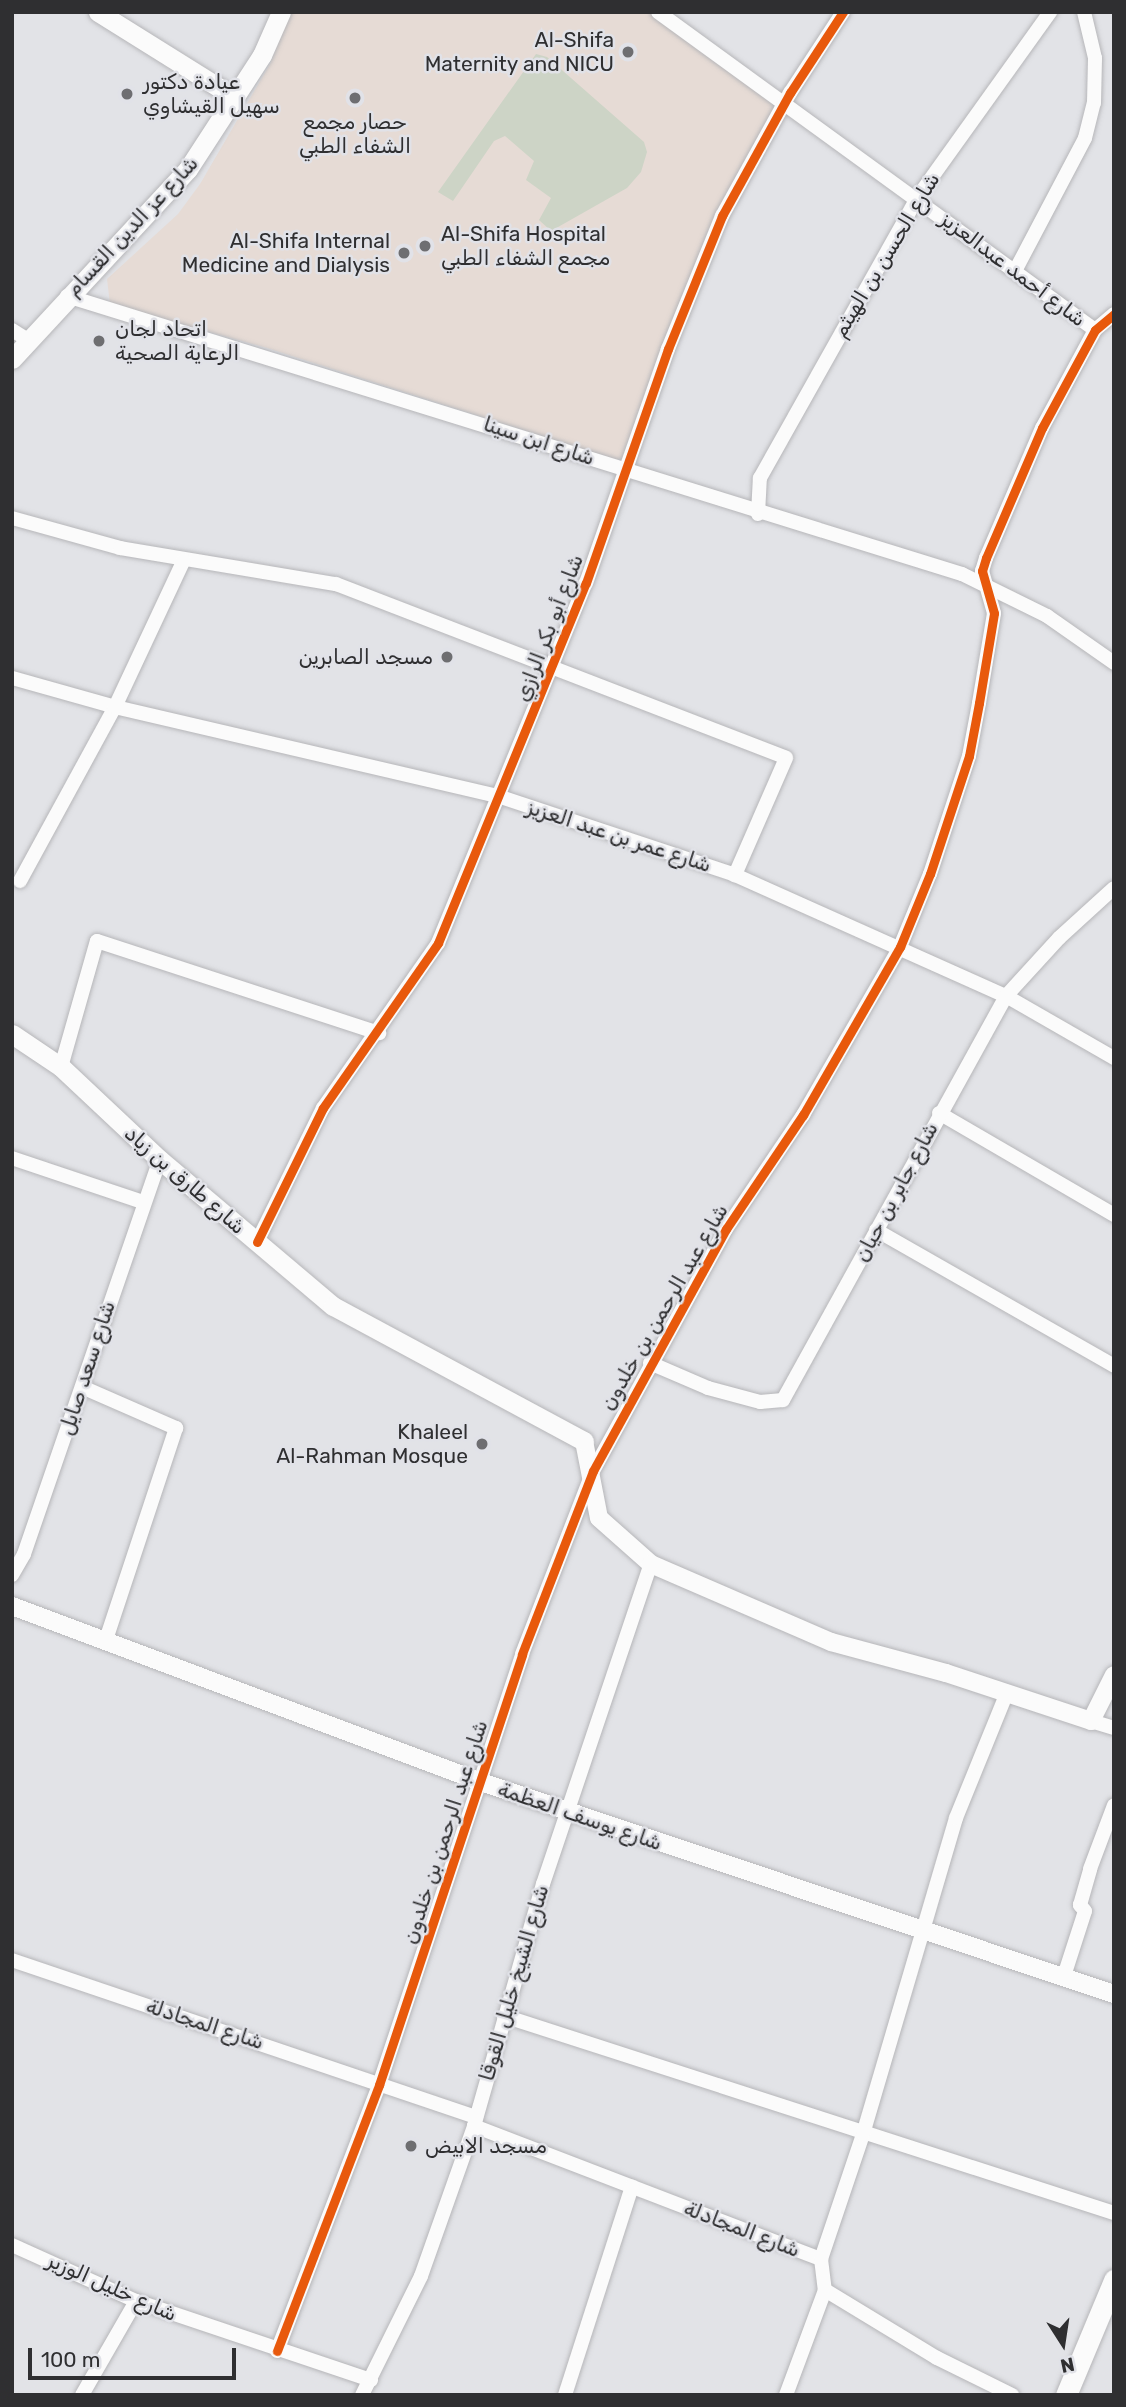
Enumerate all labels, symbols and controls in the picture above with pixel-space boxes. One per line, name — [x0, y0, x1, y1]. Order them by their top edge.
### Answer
place label: Al-Shifa Maternity and NICU — [424, 27, 614, 77]
marker: Al-Shifa Maternity and NICU — [620, 44, 636, 60]
place label: عيادة دكتور سهيل القيشاوي — [143, 69, 280, 119]
marker: عيادة دكتور سهيل القيشاوي — [117, 84, 137, 104]
marker: حصار مجمع الشفاء الطبي — [347, 90, 363, 106]
place label: حصار مجمع الشفاء الطبي — [299, 109, 411, 159]
street label: شارع عز الدين القسام — [61, 151, 203, 301]
street label: شارع الحسن بن الهيثم — [827, 168, 945, 342]
street label: شارع أحمد عبدالعزيز — [935, 206, 1091, 332]
place label: Al-Shifa Hospital مجمع الشفاء الطبي — [441, 221, 610, 271]
place label: Al-Shifa Internal Medicine and Dialysis — [182, 228, 390, 278]
marker: Al-Shifa Hospital مجمع الشفاء الطبي — [415, 236, 435, 256]
marker: Al-Shifa Internal Medicine and Dialysis — [396, 245, 412, 261]
place label: اتحاد لجان الرعاية الصحية — [115, 316, 239, 366]
marker: اتحاد لجان الرعاية الصحية — [89, 331, 109, 351]
street label: شارع ابن سينا — [480, 411, 598, 471]
street label: شارع أبو بكر الرازي — [509, 551, 589, 705]
place label: مسجد الصابرين — [299, 644, 433, 670]
marker: مسجد الصابرين — [439, 649, 455, 665]
street label: شارع عمر بن عبد العزيز — [523, 794, 715, 878]
street label: شارع جابر بن حيان — [849, 1118, 943, 1266]
street label: شارع طارق بن زياد — [119, 1120, 251, 1240]
street label: شارع عبد الرحمن بن خلدون — [595, 1199, 733, 1415]
street label: شارع سعد صايل — [53, 1298, 121, 1438]
place label: Khaleel Al-Rahman Mosque — [276, 1419, 468, 1469]
marker: Khaleel Al-Rahman Mosque — [474, 1436, 490, 1452]
street label: شارع عبد الرحمن بن خلدون — [397, 1717, 493, 1947]
street label: شارع يوسف العظمة — [495, 1776, 665, 1856]
street label: شارع الشيخ خليل القوقا — [474, 1882, 554, 2084]
street label: شارع المجادلة — [143, 1993, 267, 2055]
place label: مسجد الابيض — [425, 2133, 547, 2159]
marker: مسجد الابيض — [403, 2138, 419, 2154]
street label: شارع المجادلة — [681, 2195, 803, 2263]
street label: شارع خليل الوزير — [43, 2247, 181, 2327]
north arrow — [1028, 2309, 1098, 2379]
scale bar — [32, 2334, 240, 2378]
text: 100 m — [41, 2347, 100, 2372]
text: N — [1058, 2352, 1077, 2378]

